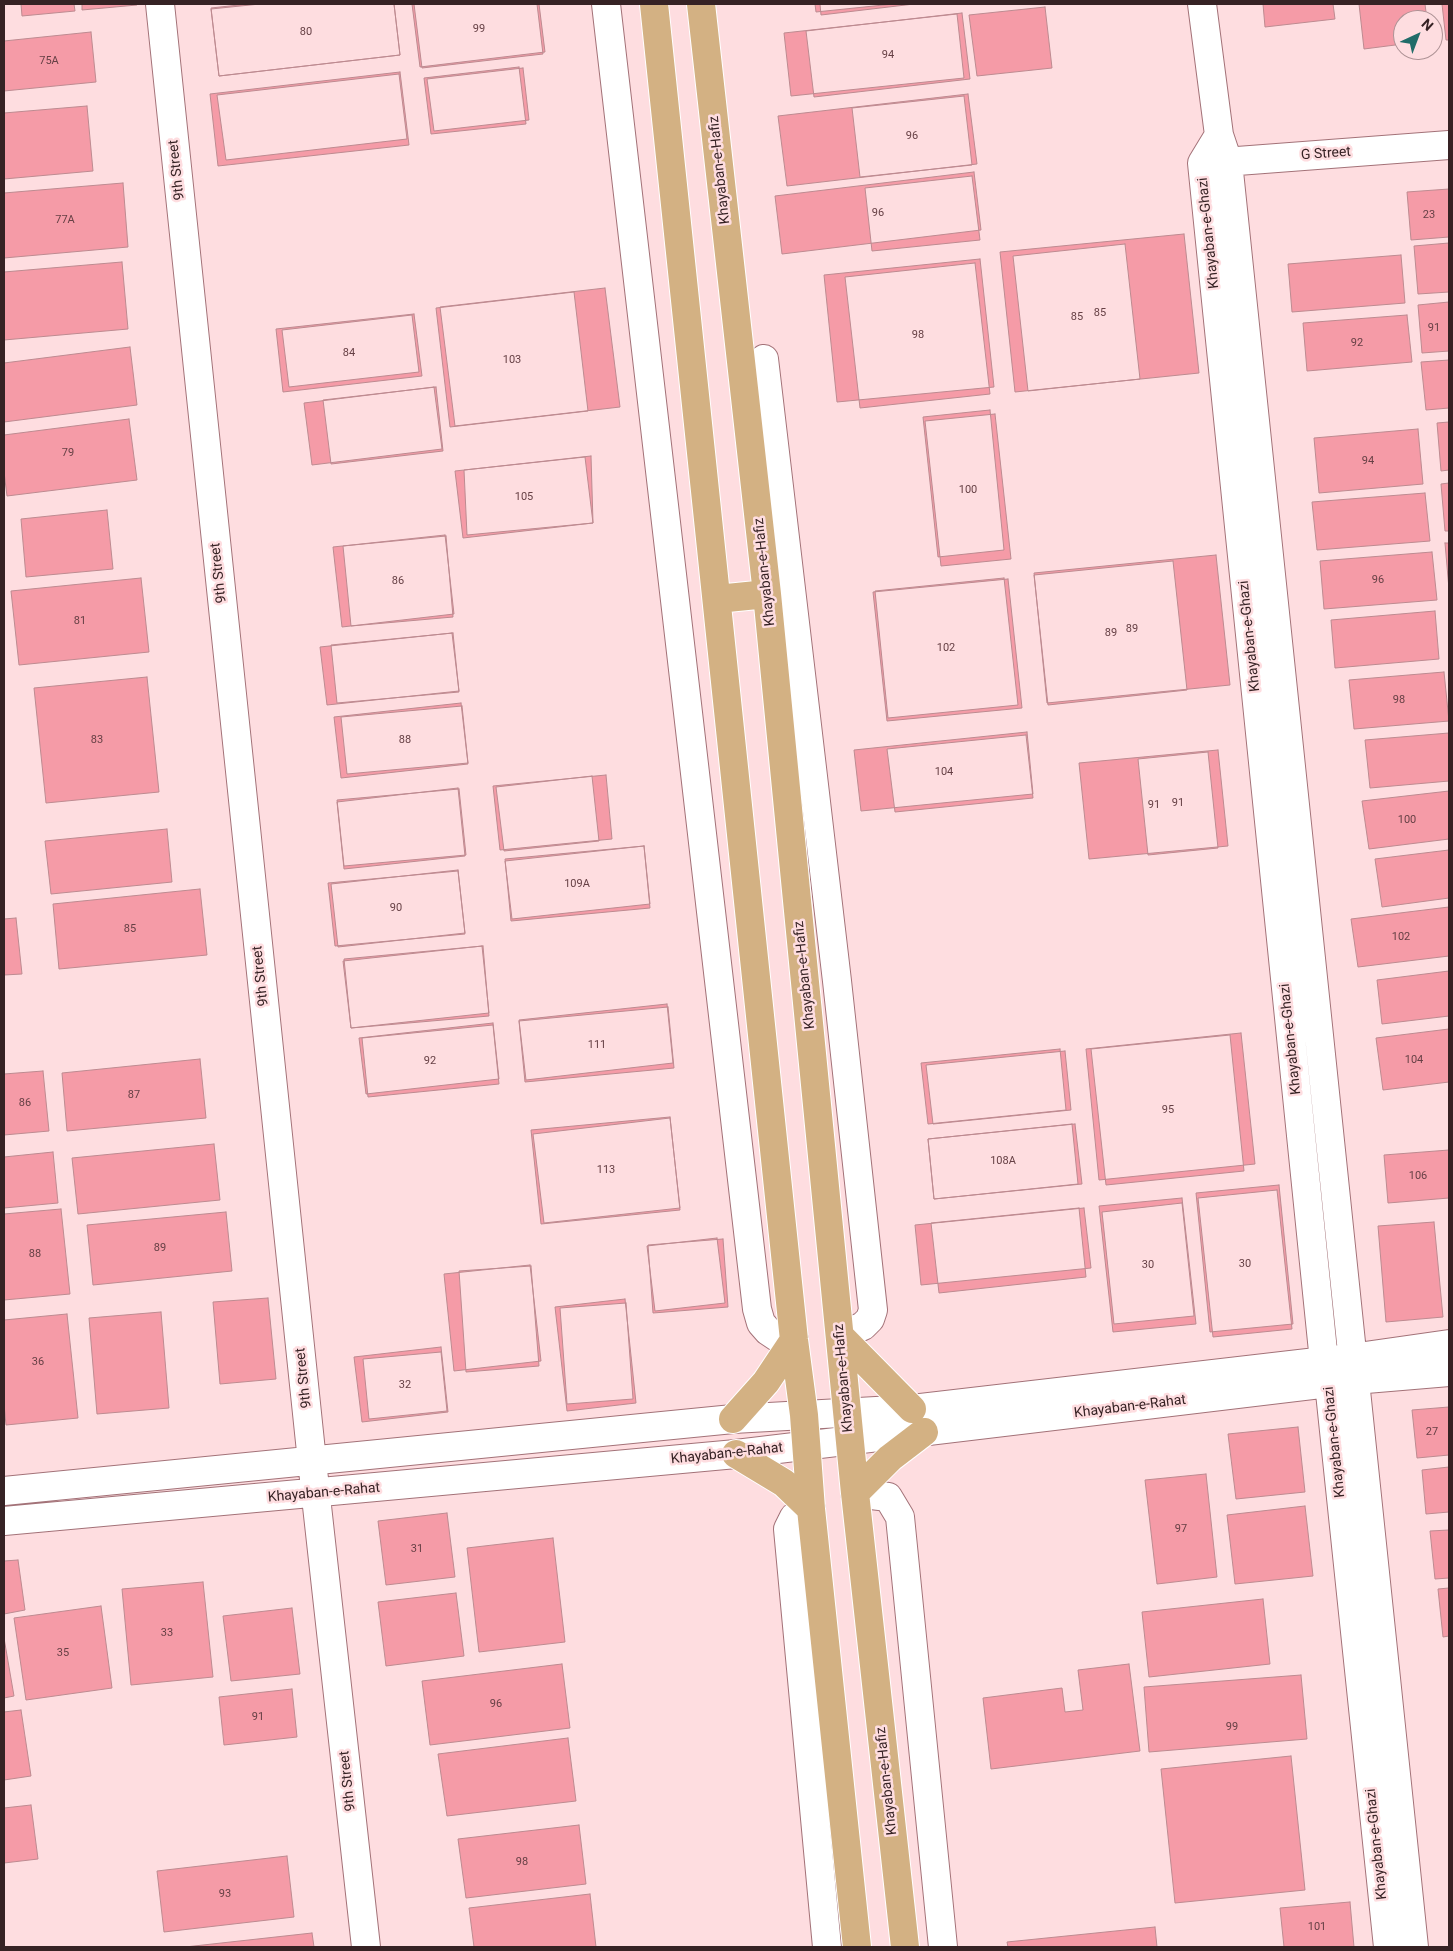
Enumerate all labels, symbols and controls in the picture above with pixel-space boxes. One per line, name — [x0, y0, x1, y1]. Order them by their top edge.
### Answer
north arrow — [1393, 10, 1443, 60]
text: N — [1418, 16, 1437, 34]
house number: 99 — [473, 22, 485, 36]
house number: 80 — [300, 25, 312, 39]
house number: 94 — [882, 48, 894, 62]
house number: 75A — [39, 54, 59, 68]
street label: Khayaban-e-Hafiz — [706, 115, 734, 225]
house number: 96 — [906, 129, 918, 143]
street label: 9th Street — [165, 139, 189, 201]
street label: G Street — [1301, 144, 1351, 164]
street label: Khayaban-e-Ghazi — [1195, 177, 1223, 289]
house number: 96 — [872, 206, 884, 220]
house number: 23 — [1423, 208, 1435, 222]
house number: 77A — [55, 213, 75, 227]
house number: 85 — [1094, 306, 1106, 320]
house number: 85 — [1071, 310, 1083, 324]
house number: 91 — [1428, 321, 1440, 335]
house number: 98 — [912, 328, 924, 342]
house number: 92 — [1351, 336, 1363, 350]
house number: 84 — [343, 346, 355, 360]
house number: 103 — [503, 353, 521, 367]
house number: 79 — [62, 446, 74, 460]
house number: 94 — [1362, 454, 1374, 468]
house number: 100 — [959, 483, 977, 497]
house number: 105 — [515, 490, 533, 504]
street label: Khayaban-e-Hafiz — [751, 517, 779, 627]
street label: 9th Street — [207, 542, 231, 604]
house number: 96 — [1372, 573, 1384, 587]
house number: 86 — [392, 574, 404, 588]
street label: Khayaban-e-Ghazi — [1236, 580, 1264, 692]
house number: 81 — [74, 614, 86, 628]
house number: 89 — [1126, 622, 1138, 636]
house number: 89 — [1105, 626, 1117, 640]
house number: 102 — [937, 641, 955, 655]
house number: 98 — [1393, 693, 1405, 707]
house number: 83 — [91, 733, 103, 747]
house number: 88 — [399, 733, 411, 747]
house number: 104 — [935, 765, 953, 779]
house number: 91 — [1172, 796, 1184, 810]
house number: 91 — [1148, 798, 1160, 812]
house number: 100 — [1398, 813, 1416, 827]
house number: 109A — [564, 877, 590, 891]
house number: 90 — [390, 901, 402, 915]
street label: Khayaban-e-Hafiz — [791, 920, 819, 1030]
house number: 85 — [124, 922, 136, 936]
house number: 102 — [1392, 930, 1410, 944]
street label: 9th Street — [249, 945, 273, 1007]
street label: Khayaban-e-Ghazi — [1277, 983, 1305, 1095]
house number: 111 — [588, 1038, 606, 1052]
house number: 104 — [1405, 1053, 1423, 1067]
house number: 92 — [424, 1054, 436, 1068]
house number: 87 — [128, 1088, 140, 1102]
house number: 86 — [19, 1096, 31, 1110]
house number: 95 — [1162, 1103, 1174, 1117]
house number: 108A — [990, 1154, 1016, 1168]
house number: 113 — [597, 1163, 615, 1177]
house number: 106 — [1409, 1169, 1427, 1183]
house number: 89 — [154, 1241, 166, 1255]
house number: 88 — [29, 1247, 41, 1261]
house number: 30 — [1239, 1257, 1251, 1271]
house number: 30 — [1142, 1258, 1154, 1272]
street label: Khayaban-e-Hafiz — [831, 1323, 857, 1433]
street label: 9th Street — [292, 1347, 316, 1409]
house number: 36 — [32, 1355, 44, 1369]
house number: 32 — [399, 1378, 411, 1392]
street label: Khayaban-e-Ghazi — [1321, 1386, 1349, 1498]
street label: Khayaban-e-Rahat — [1073, 1392, 1187, 1422]
house number: 27 — [1426, 1425, 1438, 1439]
street label: Khayaban-e-Rahat — [670, 1440, 784, 1468]
street label: Khayaban-e-Rahat — [267, 1480, 381, 1506]
house number: 97 — [1175, 1522, 1187, 1536]
house number: 31 — [411, 1542, 423, 1556]
house number: 33 — [161, 1626, 173, 1640]
house number: 35 — [57, 1646, 69, 1660]
house number: 96 — [490, 1697, 502, 1711]
house number: 91 — [252, 1710, 264, 1724]
house number: 99 — [1226, 1720, 1238, 1734]
street label: Khayaban-e-Hafiz — [873, 1726, 901, 1836]
street label: 9th Street — [336, 1750, 360, 1812]
street label: Khayaban-e-Ghazi — [1363, 1788, 1391, 1900]
house number: 98 — [516, 1855, 528, 1869]
house number: 93 — [219, 1887, 231, 1901]
house number: 101 — [1308, 1920, 1326, 1934]

